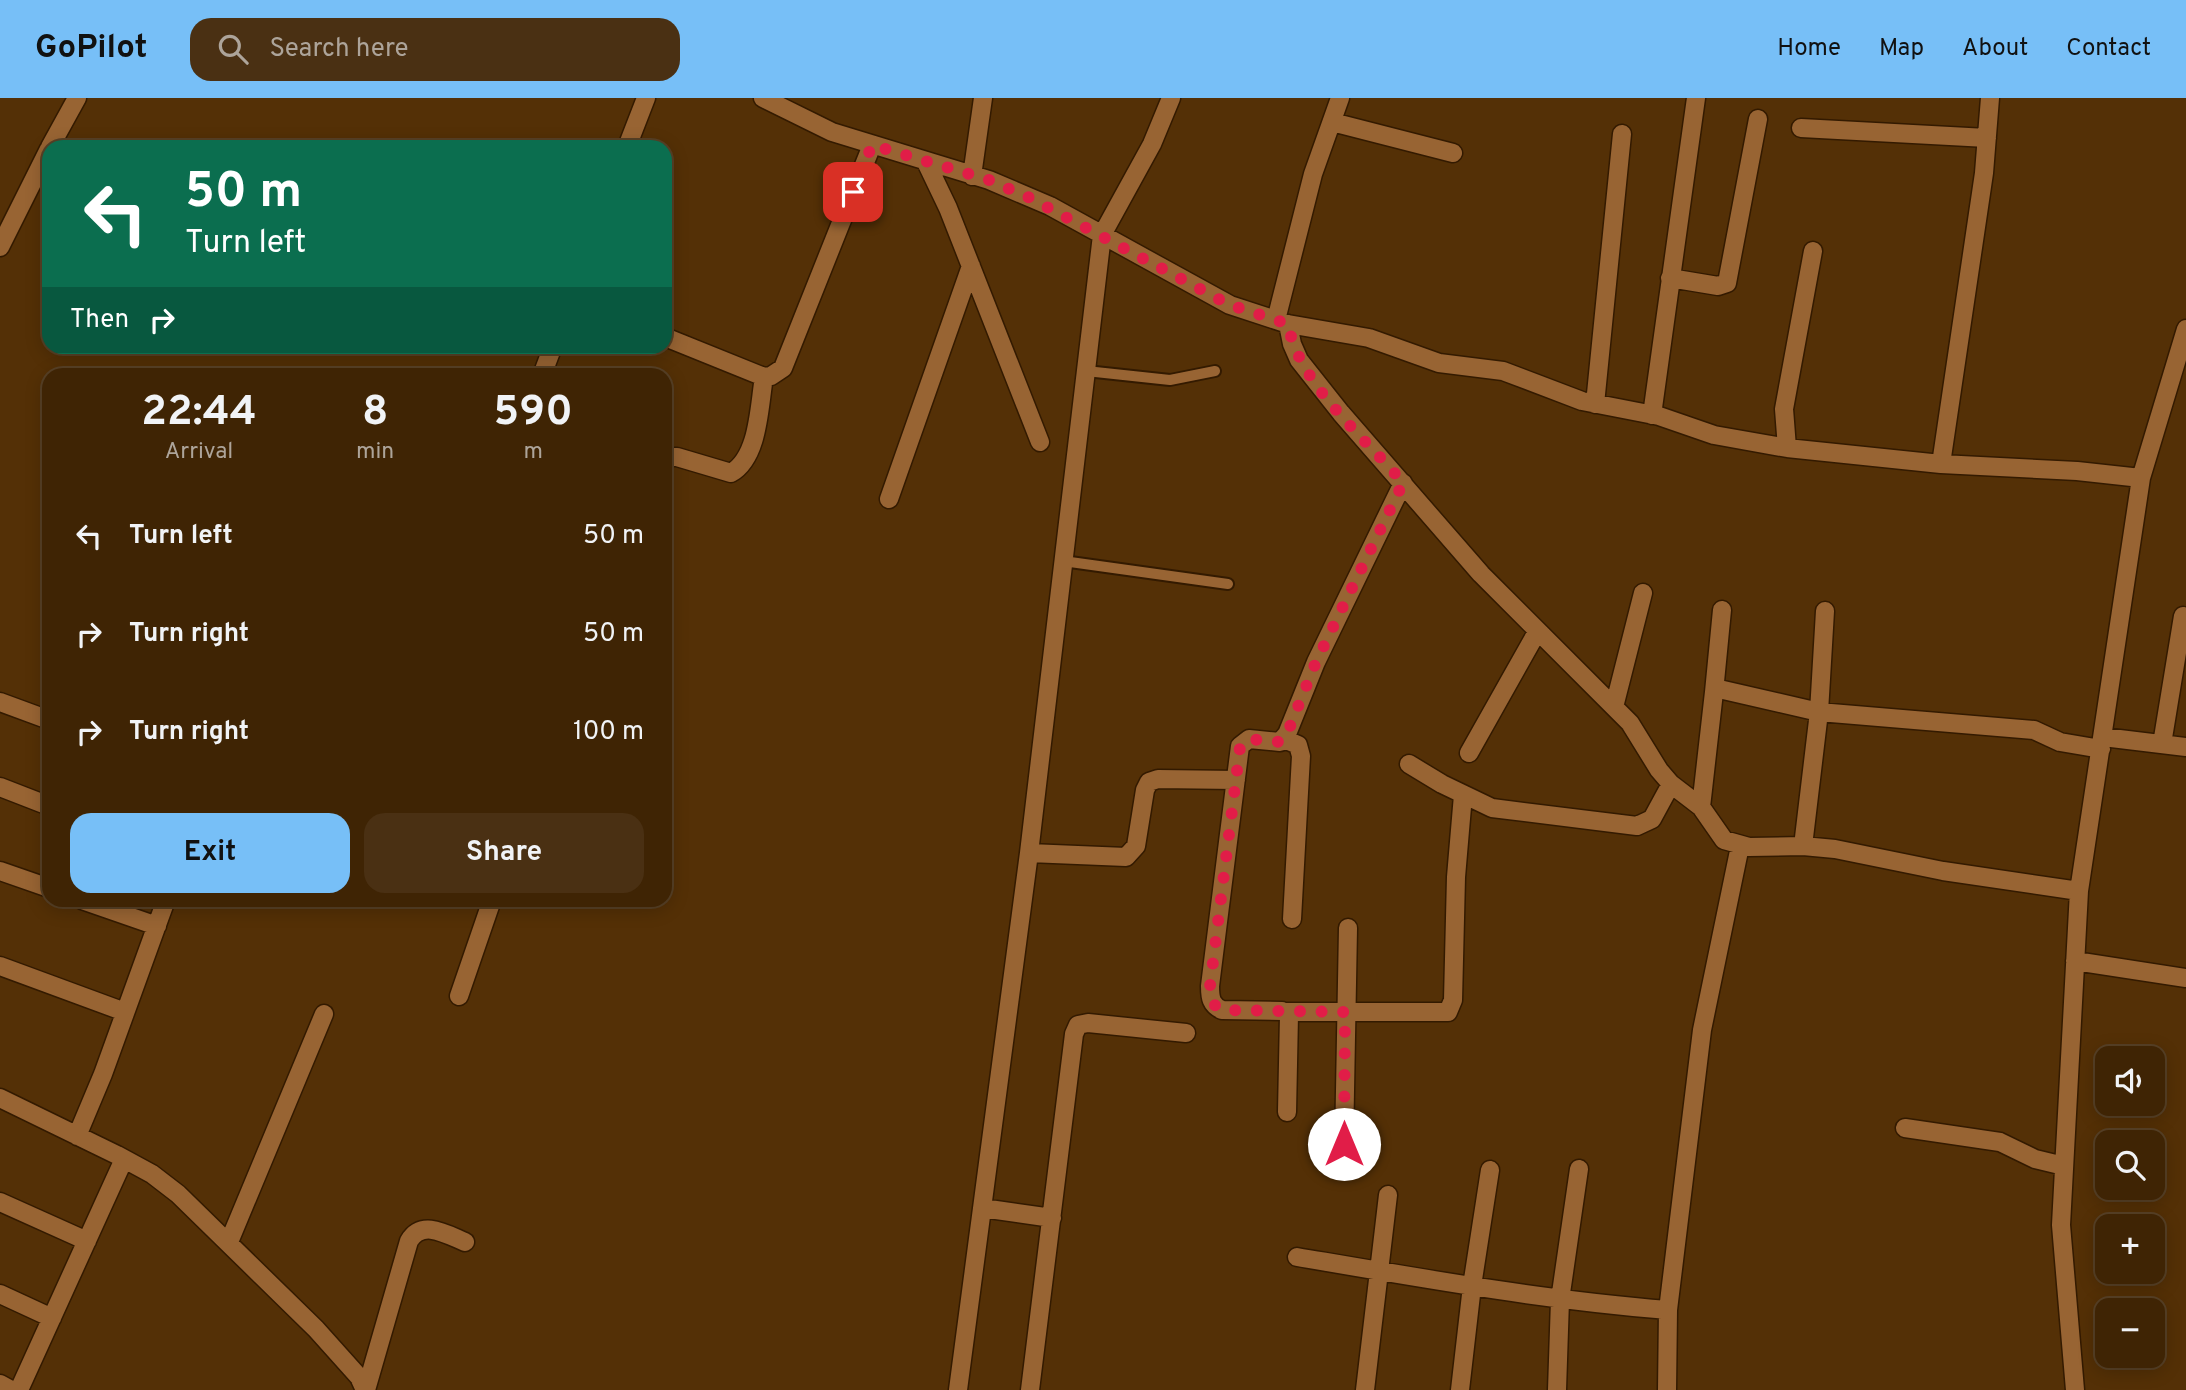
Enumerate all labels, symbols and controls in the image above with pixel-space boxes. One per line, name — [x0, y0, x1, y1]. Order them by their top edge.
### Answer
search box — [190, 18, 680, 81]
text: GoPilot — [35, 28, 148, 70]
icon: search — [214, 30, 252, 68]
text: Search here — [270, 33, 408, 66]
text: Home — [1777, 34, 1841, 64]
text: Map — [1879, 34, 1924, 64]
text: About — [1962, 34, 2028, 64]
text: Contact — [2066, 34, 2151, 64]
pin — [823, 162, 883, 222]
text: 50 m — [185, 163, 302, 225]
icon: left — [70, 168, 161, 259]
icon: arrive — [834, 173, 872, 211]
text: Turn left — [185, 224, 306, 264]
icon: right — [143, 301, 181, 339]
text: Then — [70, 304, 129, 337]
text: 22:44 — [141, 387, 257, 440]
text: 8 — [362, 387, 388, 440]
text: 590 — [493, 387, 573, 440]
text: Arrival — [165, 438, 233, 467]
text: min — [356, 438, 394, 467]
text: m — [523, 438, 543, 467]
icon: left — [70, 517, 108, 555]
text: Turn left — [129, 520, 233, 553]
text: 50 m — [583, 520, 644, 553]
icon: right — [70, 615, 108, 653]
text: Turn right — [129, 618, 249, 651]
text: 50 m — [583, 618, 644, 651]
icon: right — [70, 713, 108, 751]
text: Turn right — [129, 716, 249, 749]
text: 100 m — [573, 716, 644, 749]
button: Exit — [70, 813, 350, 893]
button: Share — [364, 813, 644, 893]
map controls — [2095, 1046, 2165, 1368]
button: sound — [2095, 1046, 2165, 1116]
position arrow — [1307, 1107, 1381, 1181]
button: search — [2095, 1130, 2165, 1200]
button: + — [2095, 1214, 2165, 1284]
button: − — [2095, 1298, 2165, 1368]

